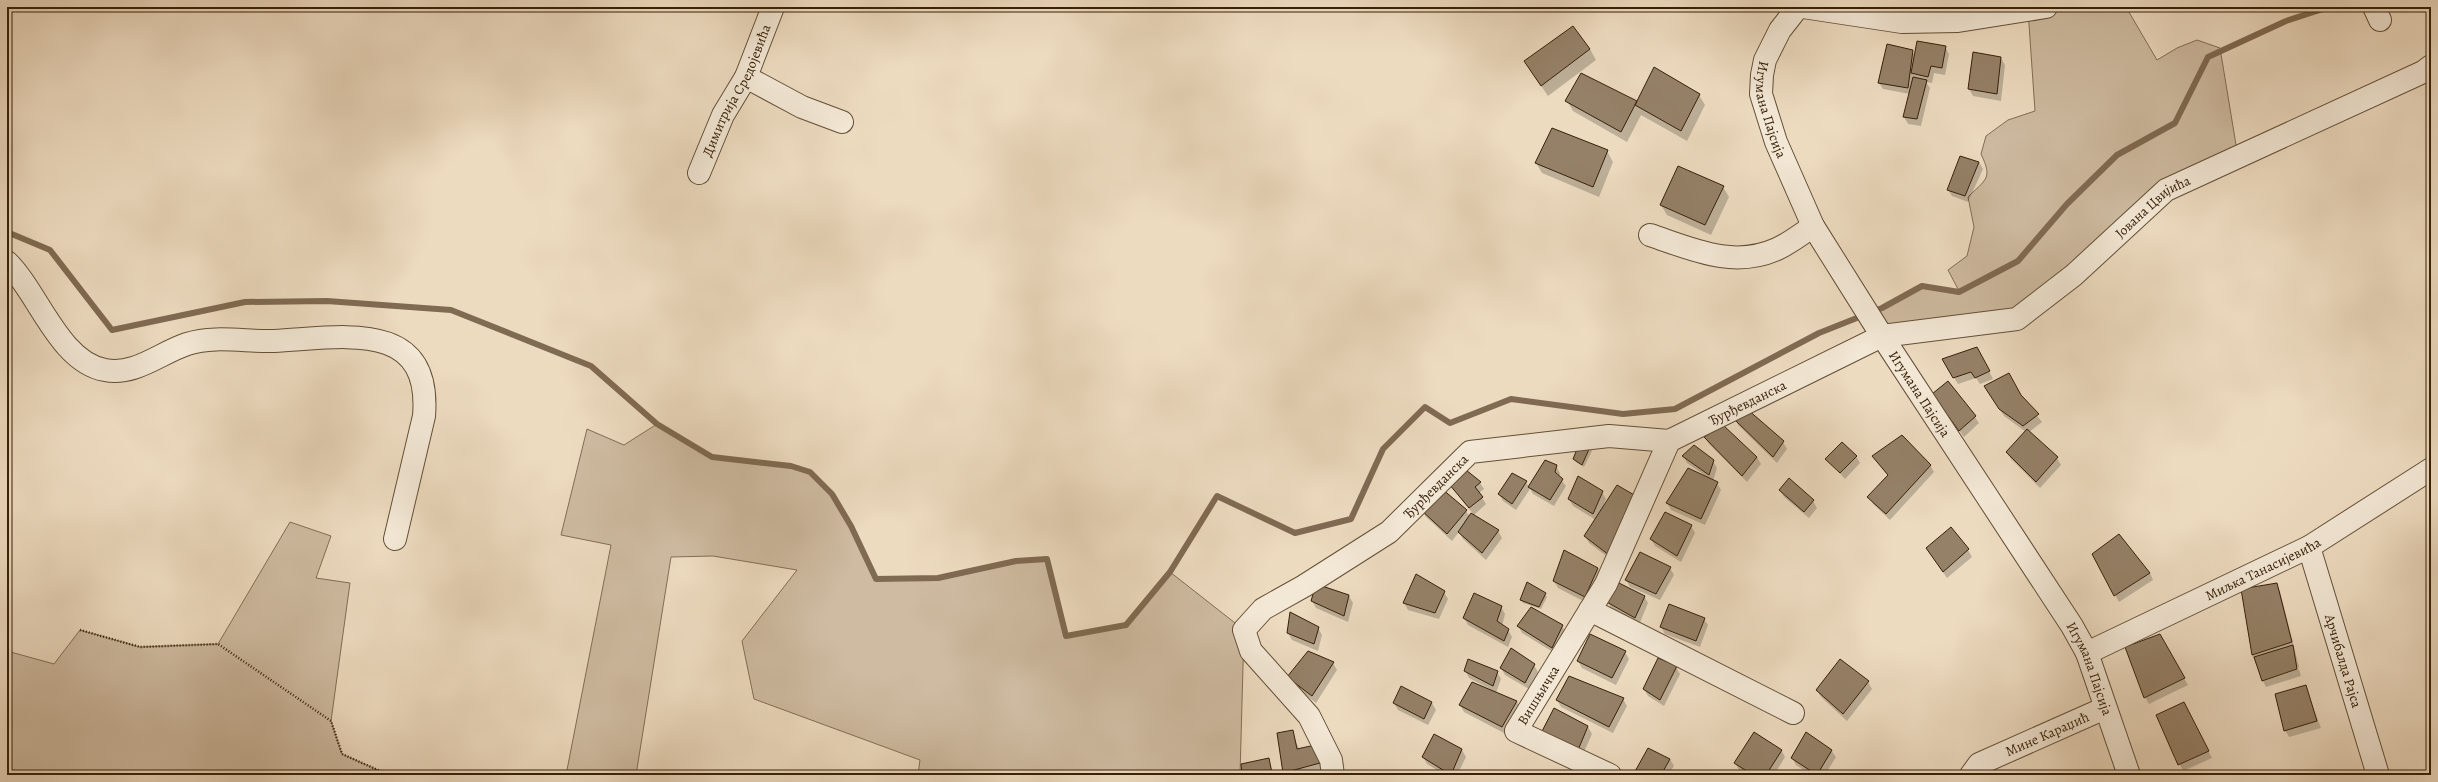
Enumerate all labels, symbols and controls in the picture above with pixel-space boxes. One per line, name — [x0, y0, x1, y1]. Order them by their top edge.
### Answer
street label: Димитрија Средојевића — [698, 21, 776, 160]
street label: Игумана Пајсија — [1751, 59, 1791, 162]
street label: Јована Цвијића — [2111, 171, 2194, 242]
street label: Игумана Пајсија — [1884, 347, 1955, 441]
street label: Ђурђевданска — [1706, 375, 1790, 430]
street label: Ђурђевданска — [1399, 450, 1473, 523]
street label: Миљка Танасијевића — [2202, 533, 2325, 605]
street label: Арчибалда Рајса — [2320, 611, 2366, 711]
street label: Игумана Пајсија — [2062, 619, 2117, 718]
street label: Вишњичка — [1513, 661, 1564, 729]
street label: Мине Караџић — [2002, 707, 2093, 761]

